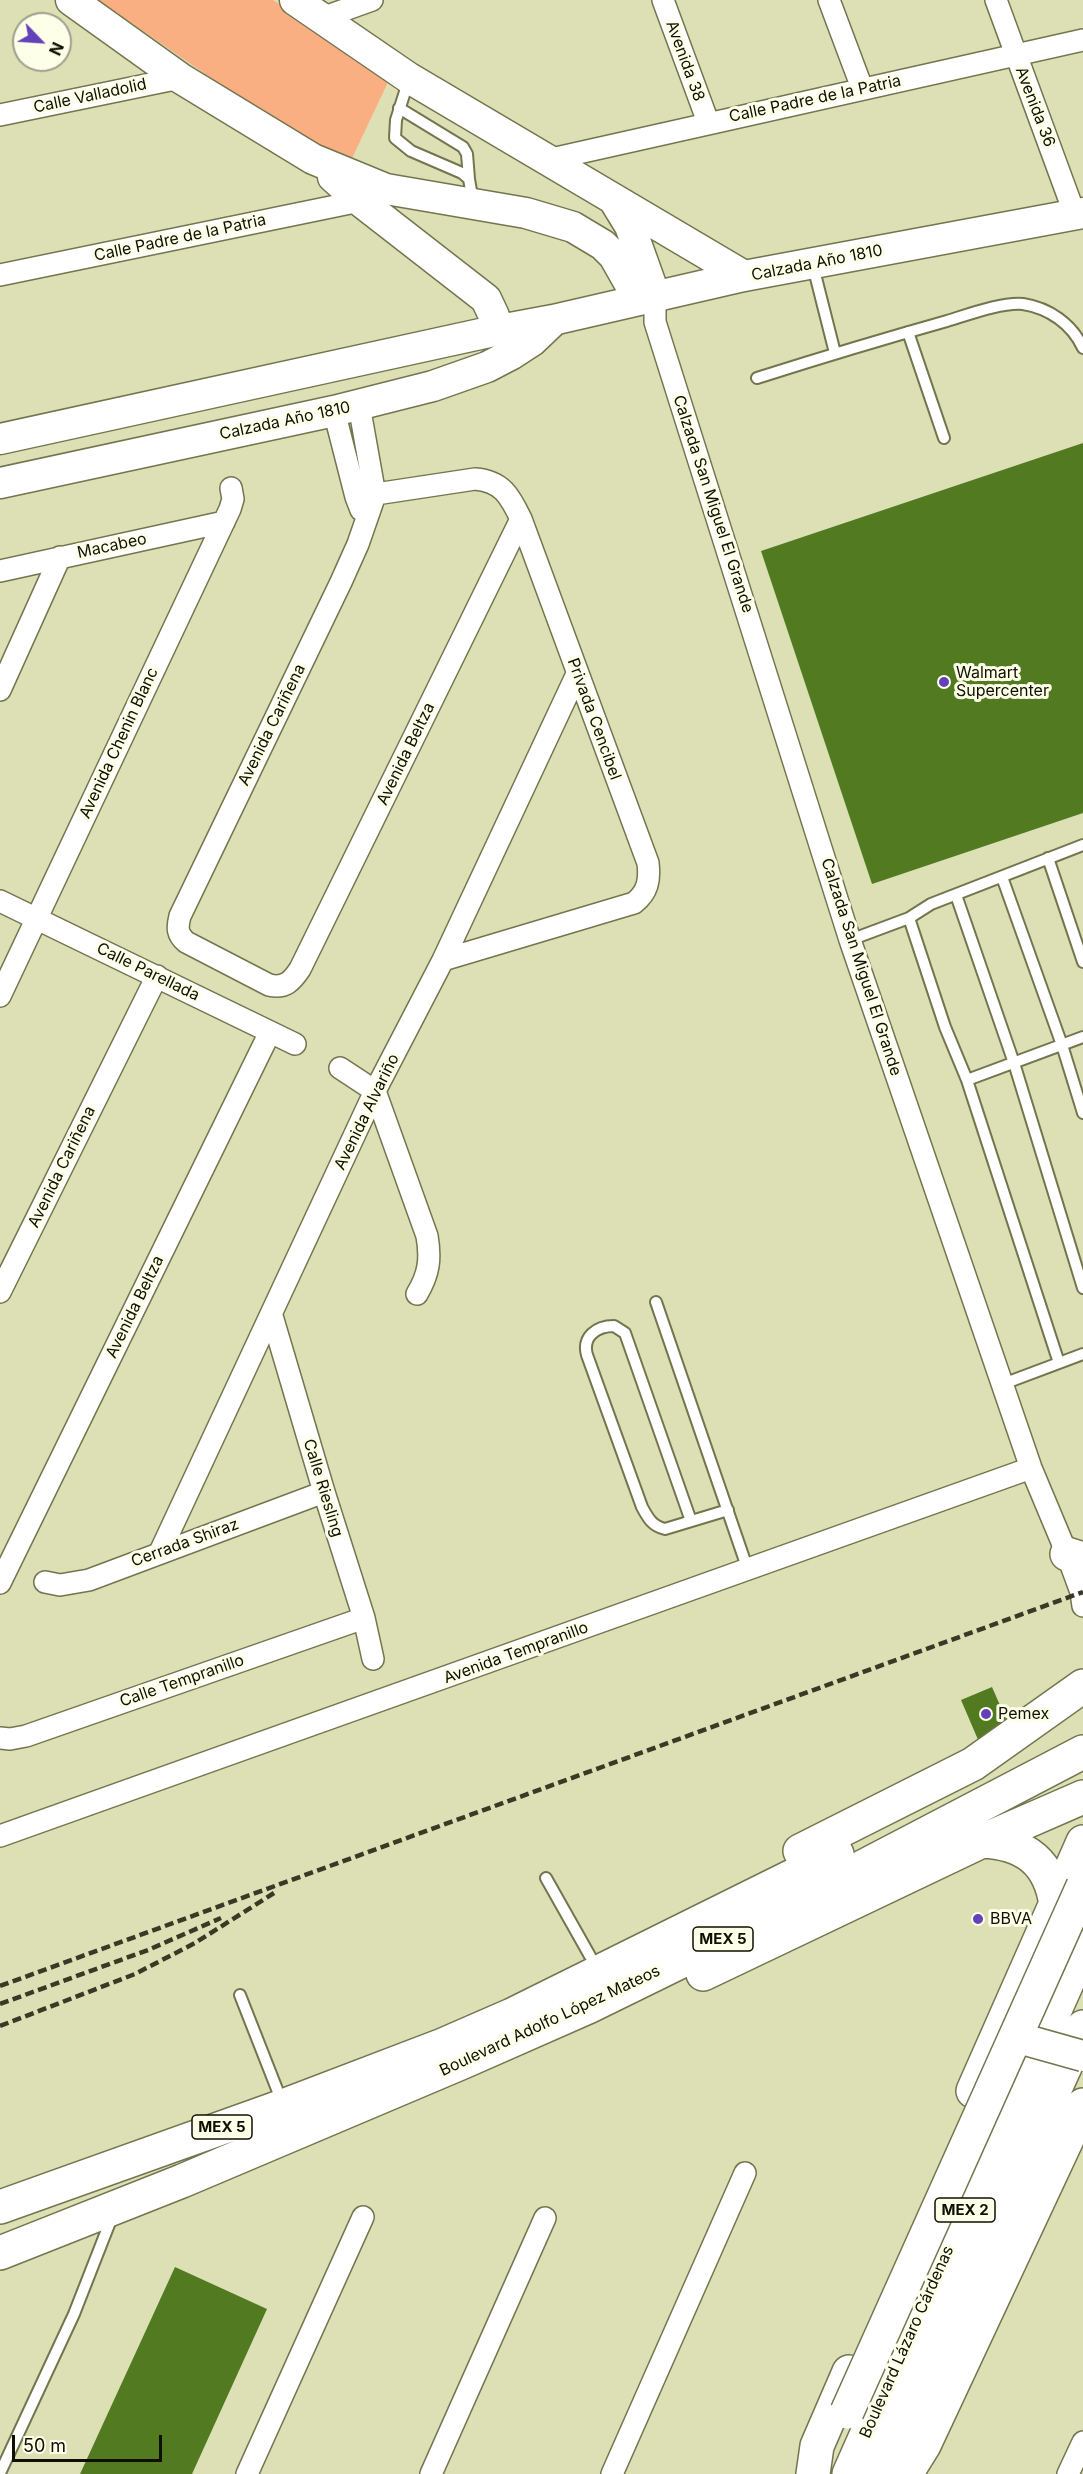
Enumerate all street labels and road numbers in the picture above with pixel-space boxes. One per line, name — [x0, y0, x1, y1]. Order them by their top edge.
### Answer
street label: Avenida 38 — [662, 18, 708, 104]
street label: Avenida 36 — [1011, 64, 1059, 150]
street label: Calle Padre de la Patria — [727, 71, 903, 127]
street label: Calle Valladolid — [32, 75, 148, 117]
street label: Calle Padre de la Patria — [92, 210, 268, 266]
street label: Calzada Año 1810 — [750, 241, 884, 285]
street label: Calzada San Miguel El Grande — [669, 393, 757, 615]
street label: Calzada Año 1810 — [218, 398, 352, 444]
street label: Macabeo — [76, 529, 148, 563]
street label: Privada Cencibel — [563, 656, 625, 782]
street label: Avenida Cariñena — [234, 661, 310, 789]
street label: Avenida Chenin Blanc — [76, 665, 162, 821]
street label: Avenida Beltza — [373, 700, 439, 808]
street label: Calzada San Miguel El Grande — [817, 856, 905, 1078]
street label: Calle Parellada — [93, 939, 203, 1005]
street label: Avenida Alvariño — [331, 1051, 403, 1173]
street label: Avenida Cariñena — [24, 1103, 100, 1231]
street label: Avenida Beltza — [102, 1253, 168, 1361]
street label: Calle Riesling — [299, 1437, 347, 1539]
street label: Cerrada Shiraz — [129, 1515, 241, 1571]
street label: Avenida Tempranillo — [441, 1618, 591, 1688]
street label: Calle Tempranillo — [117, 1651, 247, 1711]
road number: MEX 5 — [693, 1927, 753, 1951]
street label: Boulevard Adolfo López Mateos — [437, 1961, 663, 2081]
road number: MEX 5 — [192, 2115, 252, 2139]
road number: MEX 2 — [935, 2198, 995, 2222]
street label: Boulevard Lázaro Cárdenas — [856, 2243, 958, 2441]

